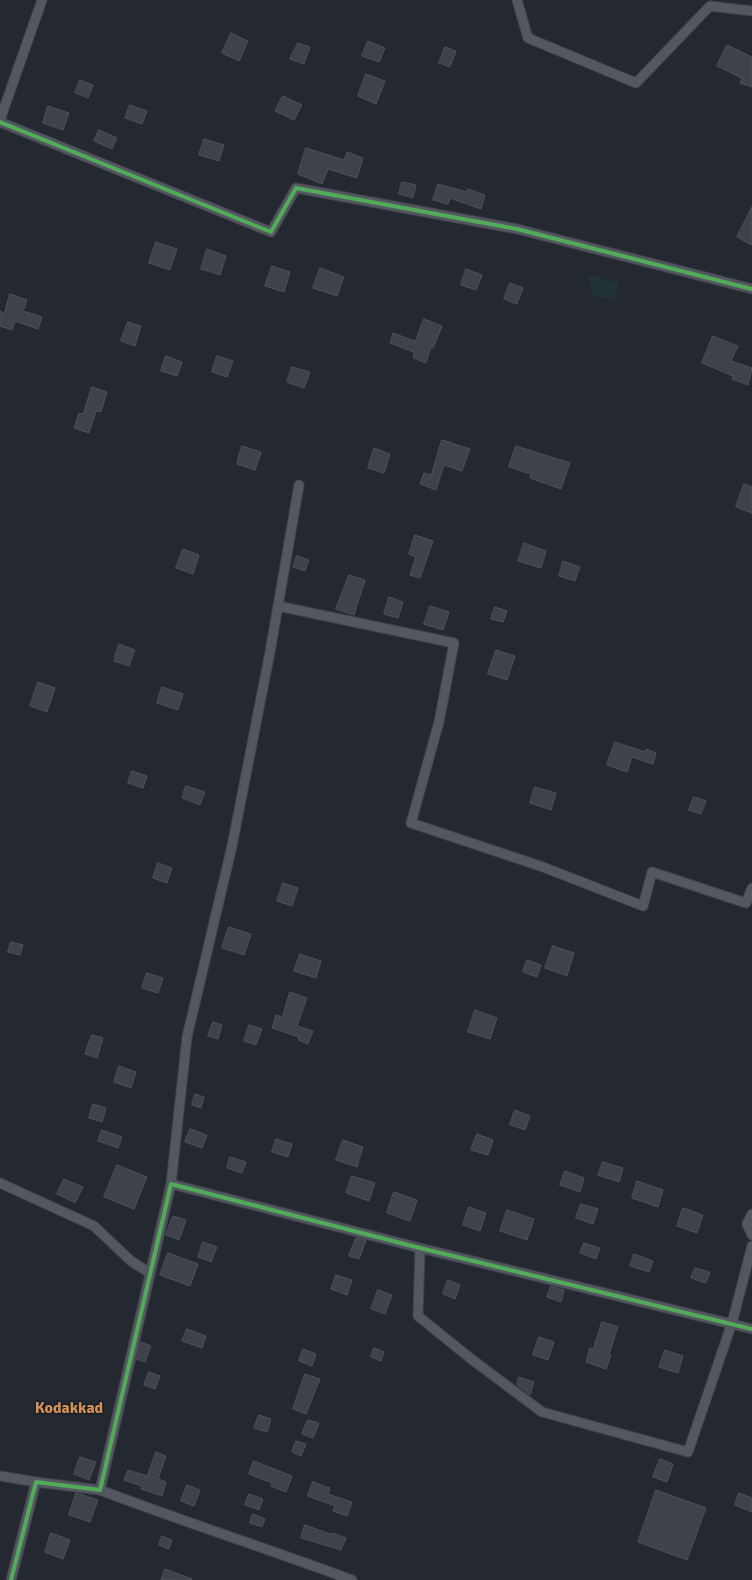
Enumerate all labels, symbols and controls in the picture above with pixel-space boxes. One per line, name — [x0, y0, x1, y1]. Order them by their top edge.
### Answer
district label: Kodakkad — [35, 1399, 103, 1419]

